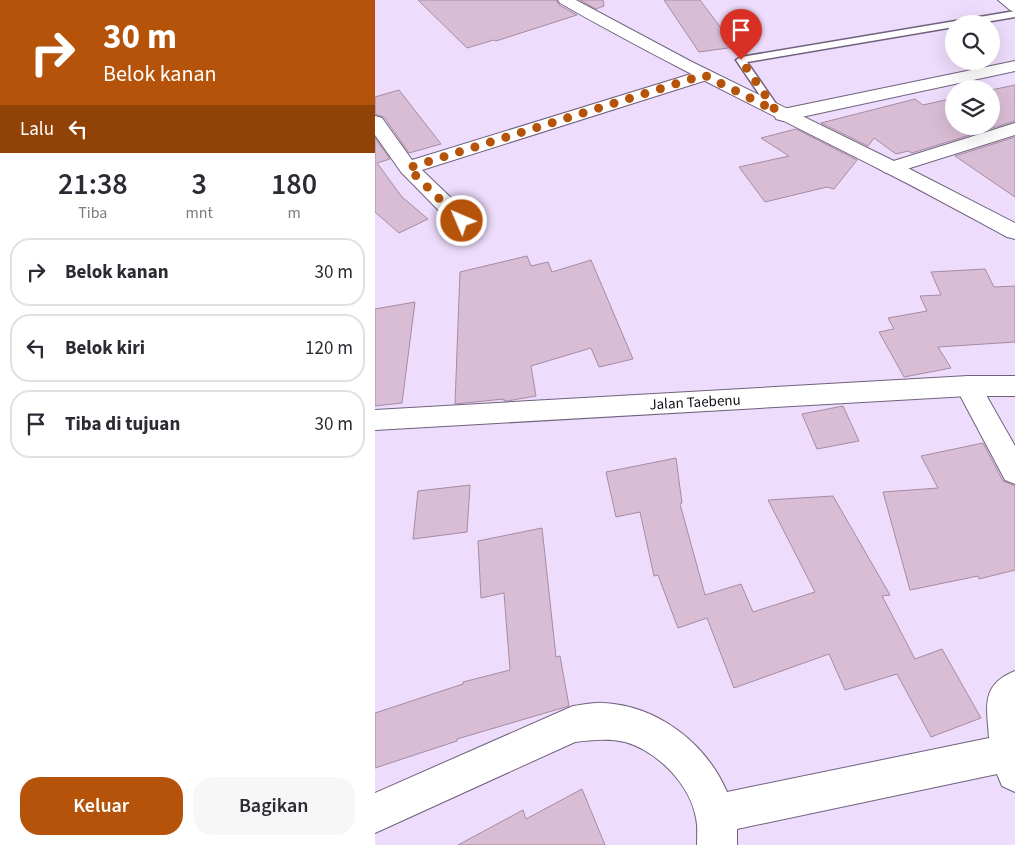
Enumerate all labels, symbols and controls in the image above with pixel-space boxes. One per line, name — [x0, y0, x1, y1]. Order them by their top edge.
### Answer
pin — [720, 9, 762, 60]
text: 30 m — [103, 12, 177, 62]
map controls — [945, 15, 1000, 135]
button: search — [945, 15, 1000, 70]
icon: arrive — [727, 16, 755, 44]
icon: right — [20, 20, 85, 85]
text: Belok kanan — [103, 58, 217, 90]
button: layers — [945, 80, 1000, 135]
icon: left — [64, 115, 92, 143]
text: Lalu — [20, 116, 54, 143]
text: 21:38 — [58, 163, 128, 206]
text: 3 — [192, 163, 207, 206]
text: 180 — [271, 163, 317, 206]
position arrow — [435, 194, 487, 246]
text: Tiba — [78, 202, 107, 224]
text: mnt — [186, 202, 213, 224]
text: m — [287, 202, 301, 224]
icon: right — [22, 258, 50, 286]
text: Belok kanan — [65, 259, 169, 286]
text: 30 m — [315, 259, 353, 286]
icon: left — [22, 334, 50, 362]
text: Belok kiri — [65, 335, 145, 362]
text: 120 m — [305, 335, 353, 362]
street label: Jalan Taebenu — [649, 390, 741, 415]
icon: arrive — [22, 410, 50, 438]
text: Tiba di tujuan — [65, 411, 180, 438]
text: 30 m — [315, 411, 353, 438]
button: Keluar — [20, 777, 183, 835]
button: Bagikan — [193, 777, 355, 835]

